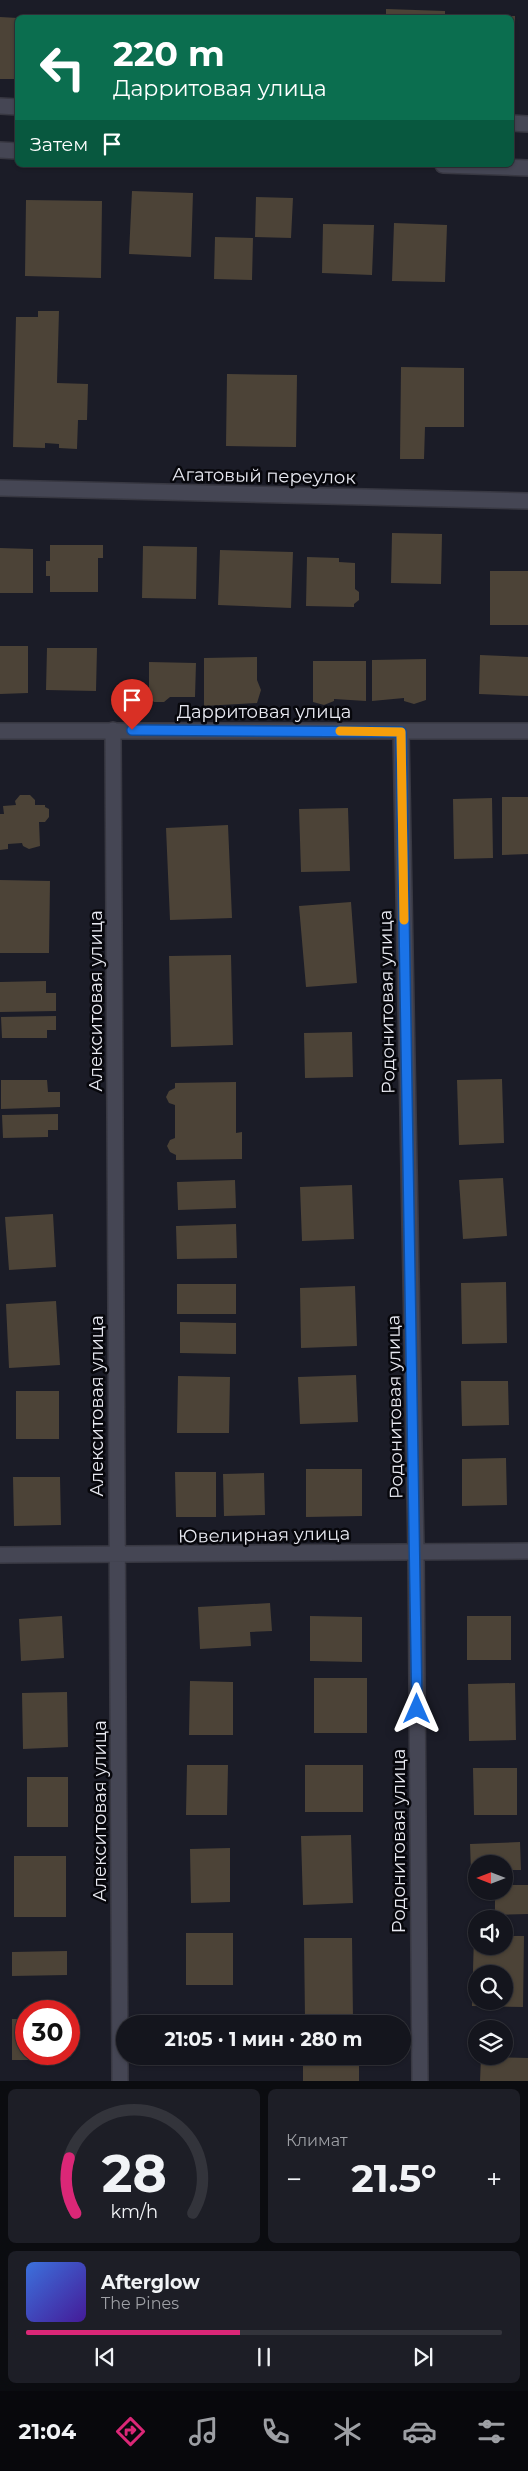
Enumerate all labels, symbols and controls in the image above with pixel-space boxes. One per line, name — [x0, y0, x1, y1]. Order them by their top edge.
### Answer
text: 220 m — [113, 32, 225, 75]
icon: left — [30, 35, 95, 100]
text: Дарритовая улица — [113, 75, 326, 102]
icon: arrive — [98, 130, 126, 158]
text: Затем — [30, 133, 88, 156]
street label: Агатовый переулок — [172, 463, 357, 489]
pin — [111, 679, 153, 730]
icon: arrive — [118, 686, 146, 714]
street label: Дарритовая улица — [177, 701, 351, 723]
street label: Алекситовая улица — [85, 910, 107, 1092]
street label: Родонитовая улица — [374, 910, 400, 1094]
street label: Алекситовая улица — [86, 1315, 108, 1497]
street label: Родонитовая улица — [382, 1315, 408, 1499]
street label: Ювелирная улица — [178, 1522, 350, 1548]
position arrow — [390, 1682, 442, 1734]
street label: Алекситовая улица — [89, 1720, 111, 1902]
street label: Родонитовая улица — [388, 1749, 410, 1933]
north arrow — [468, 1855, 512, 1900]
map controls — [468, 1855, 513, 2065]
button: sound — [468, 1910, 513, 1955]
button: search — [468, 1965, 513, 2010]
speed limit sign: 30 — [15, 2000, 80, 2065]
button: layers — [468, 2020, 513, 2065]
text: 21:05 · 1 мин · 280 m — [165, 2028, 362, 2051]
text: Климат — [286, 2131, 348, 2150]
text: 28 — [101, 2142, 167, 2205]
text: 21.5° — [351, 2155, 437, 2202]
text: − — [286, 2162, 302, 2196]
text: + — [486, 2162, 502, 2196]
text: km/h — [110, 2201, 158, 2222]
text: Afterglow — [101, 2271, 200, 2294]
text: The Pines — [101, 2294, 179, 2313]
icon: previous — [91, 2343, 119, 2371]
icon: pause — [250, 2343, 278, 2371]
icon: next — [409, 2343, 437, 2371]
icon: directions — [113, 2414, 148, 2449]
icon: music — [186, 2414, 221, 2449]
icon: phone — [258, 2414, 293, 2449]
icon: climate — [330, 2414, 365, 2449]
icon: car — [402, 2414, 437, 2449]
icon: filters — [474, 2414, 509, 2449]
text: 21:04 — [19, 2418, 76, 2445]

